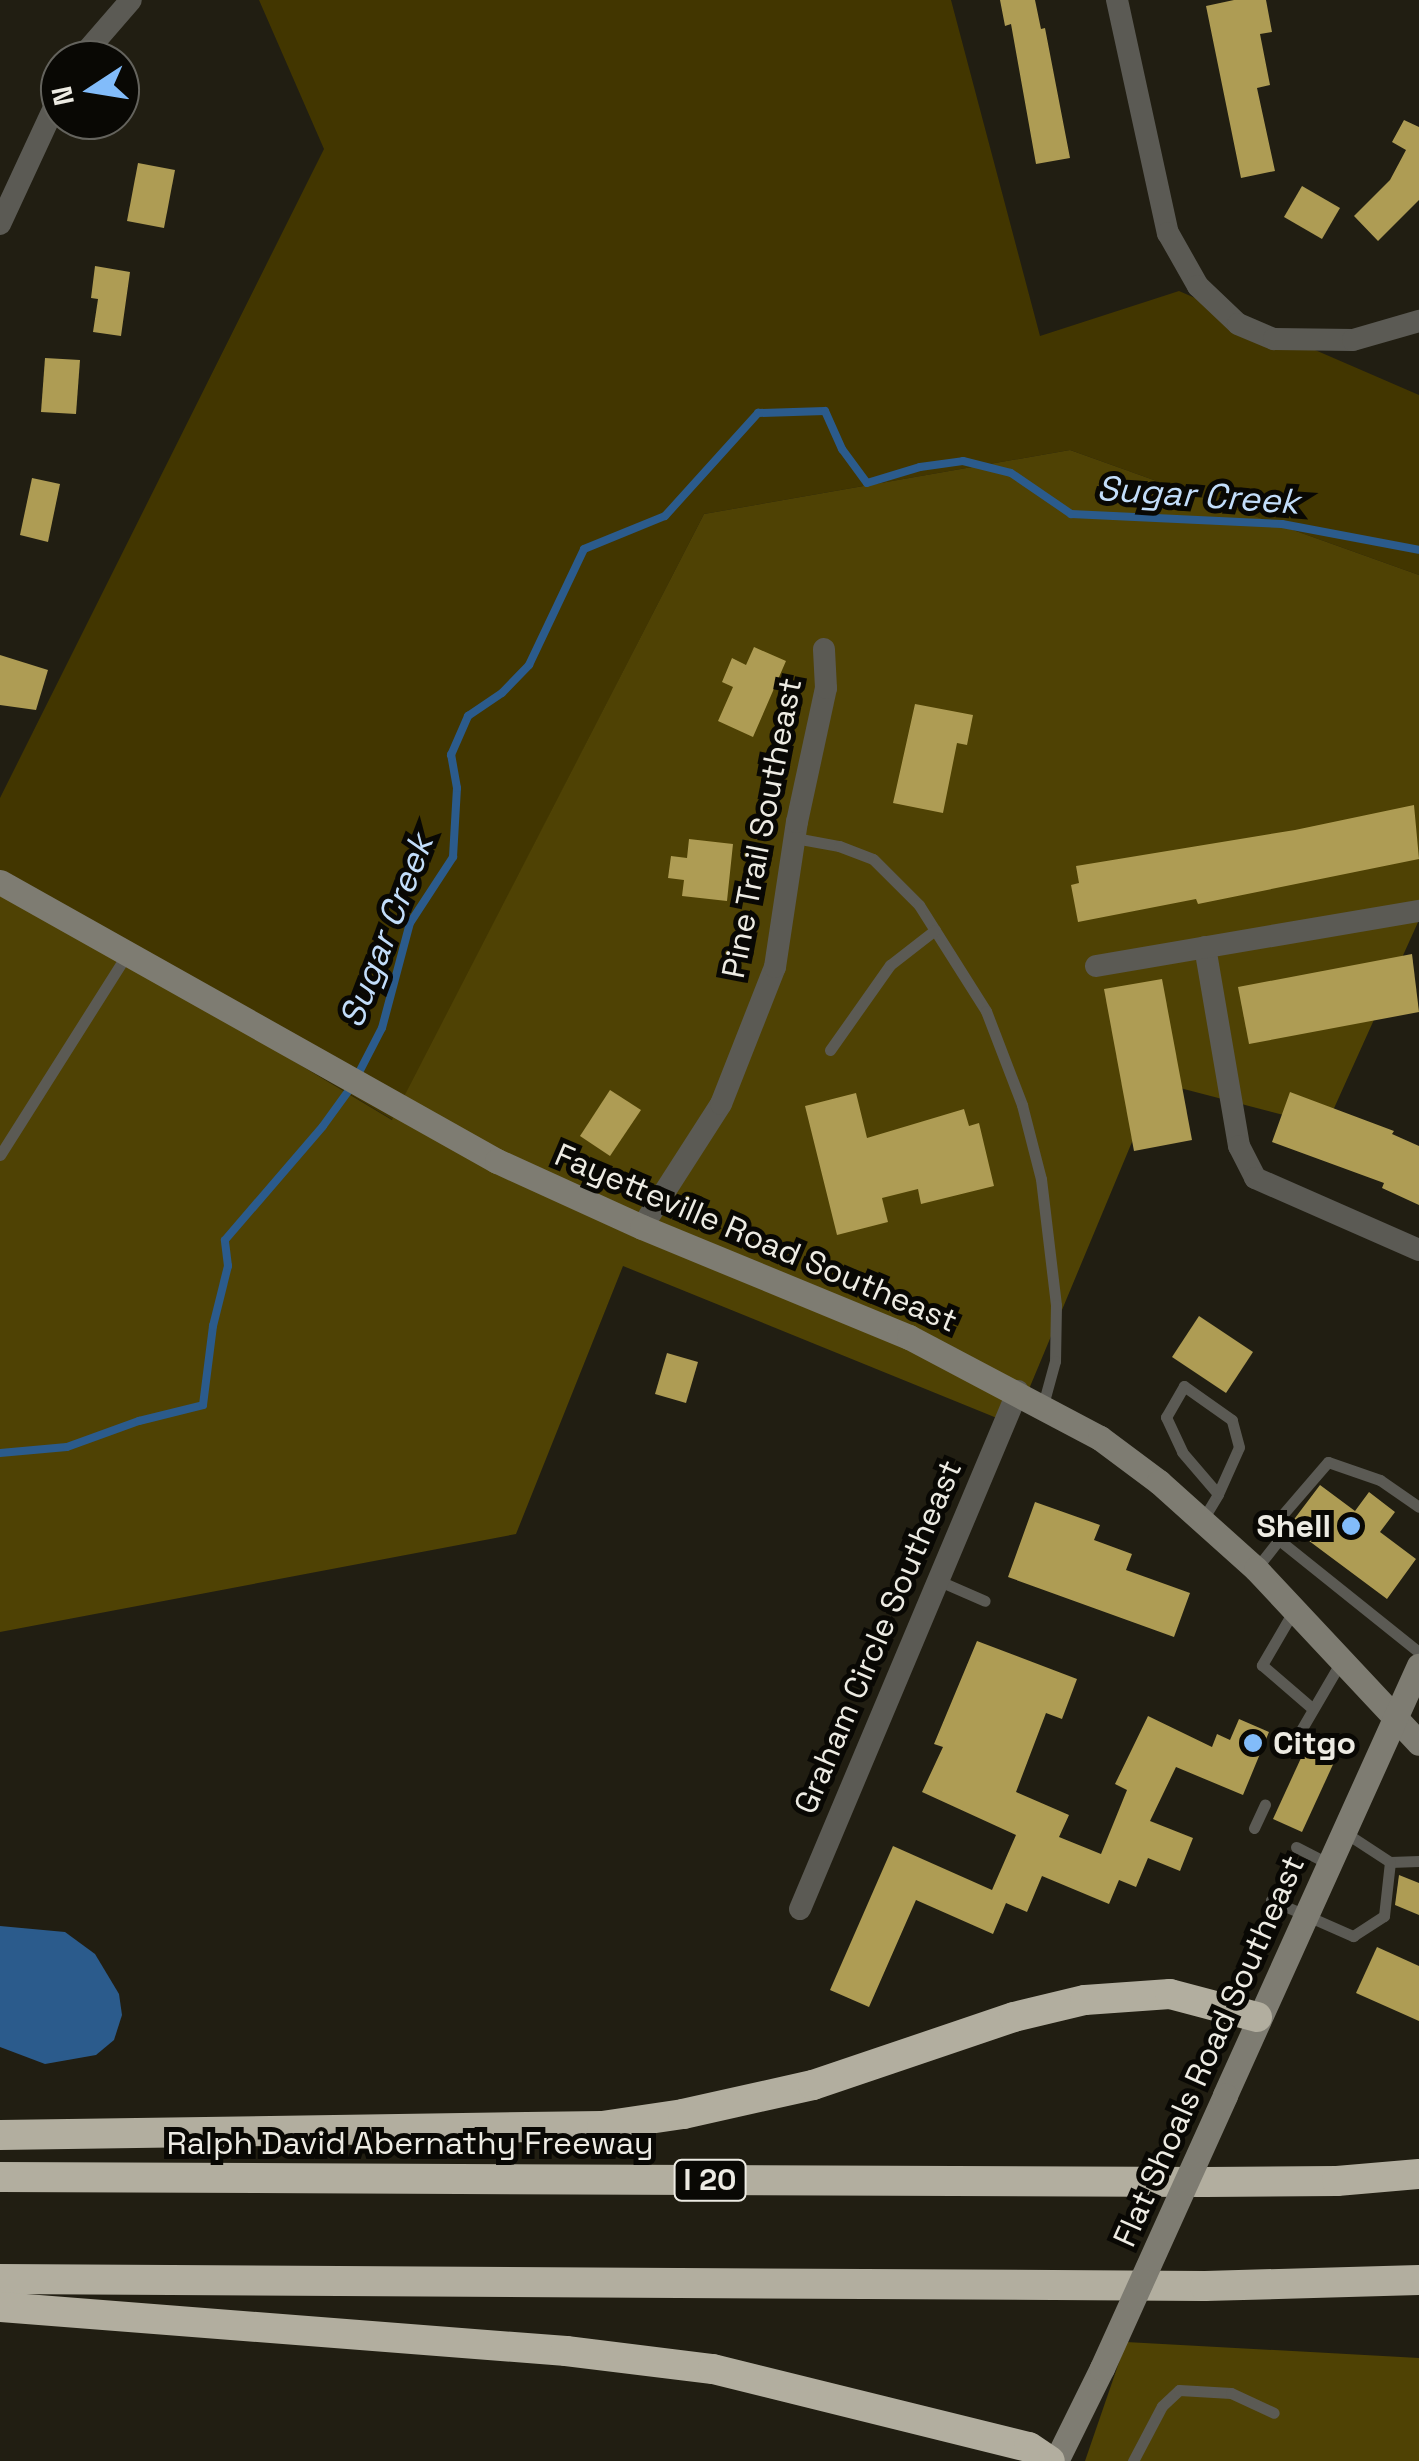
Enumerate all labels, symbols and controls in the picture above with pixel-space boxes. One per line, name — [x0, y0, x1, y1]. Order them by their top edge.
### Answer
north arrow — [40, 40, 140, 140]
text: N — [43, 83, 82, 109]
water label: Sugar Creek — [1095, 467, 1301, 523]
street label: Pine Trail Southeast — [714, 674, 810, 982]
water label: Sugar Creek — [330, 829, 442, 1033]
street label: Fayetteville Road Southeast — [549, 1136, 963, 1340]
street label: Graham Circle Southeast — [786, 1454, 970, 1820]
place label: Shell — [1256, 1507, 1331, 1545]
marker: Shell — [1340, 1515, 1362, 1537]
place label: Citgo — [1273, 1724, 1356, 1762]
marker: Citgo — [1242, 1732, 1264, 1754]
street label: Flat Shoals Road Southeast — [1105, 1849, 1313, 2253]
street label: Ralph David Abernathy Freeway — [166, 2124, 654, 2162]
road number: I 20 — [672, 2155, 748, 2205]

